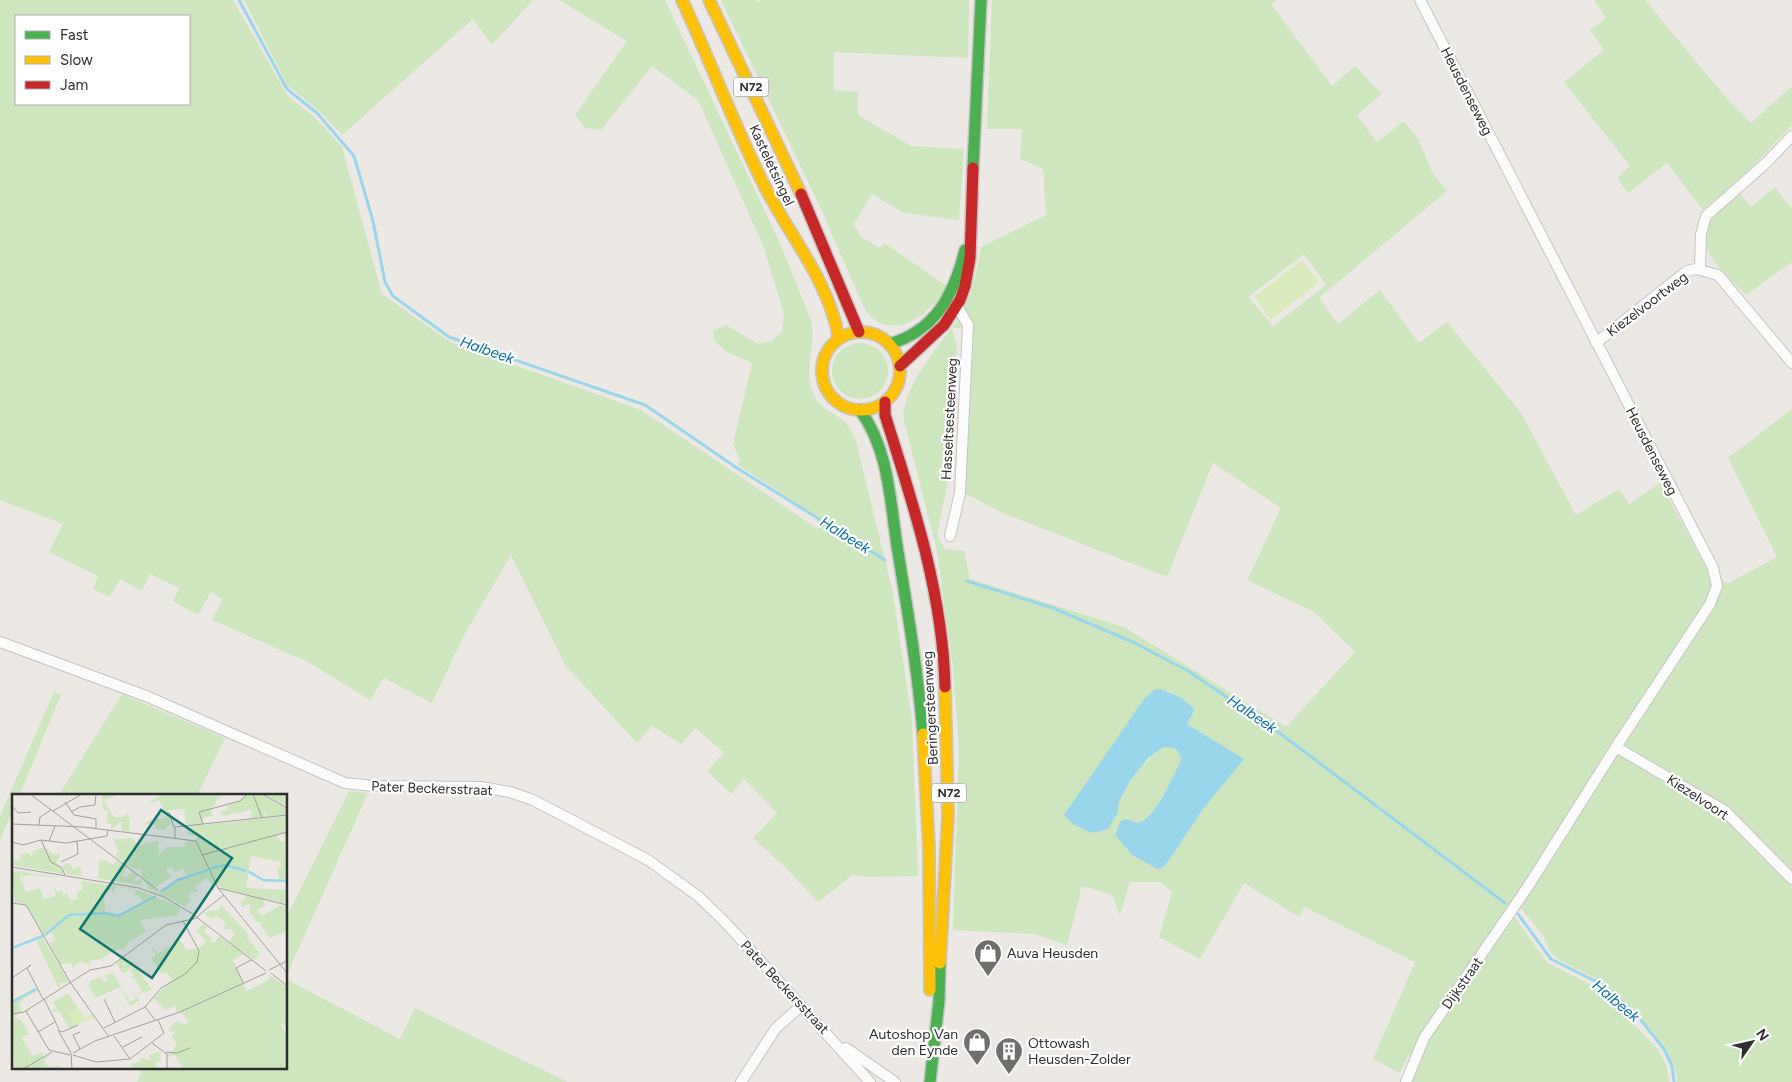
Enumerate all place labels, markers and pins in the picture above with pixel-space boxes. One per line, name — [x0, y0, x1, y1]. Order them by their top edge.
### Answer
shop icon: Auva Heusden — [973, 938, 1003, 977]
place label: Auva Heusden — [1007, 945, 1098, 962]
place label: Autoshop Van den Eynde — [869, 1026, 958, 1059]
shop icon: Autoshop Van den Eynde — [962, 1027, 992, 1066]
place label: Ottowash Heusden-Zolder — [1028, 1035, 1131, 1068]
building icon: Ottowash Heusden-Zolder — [994, 1036, 1024, 1075]

